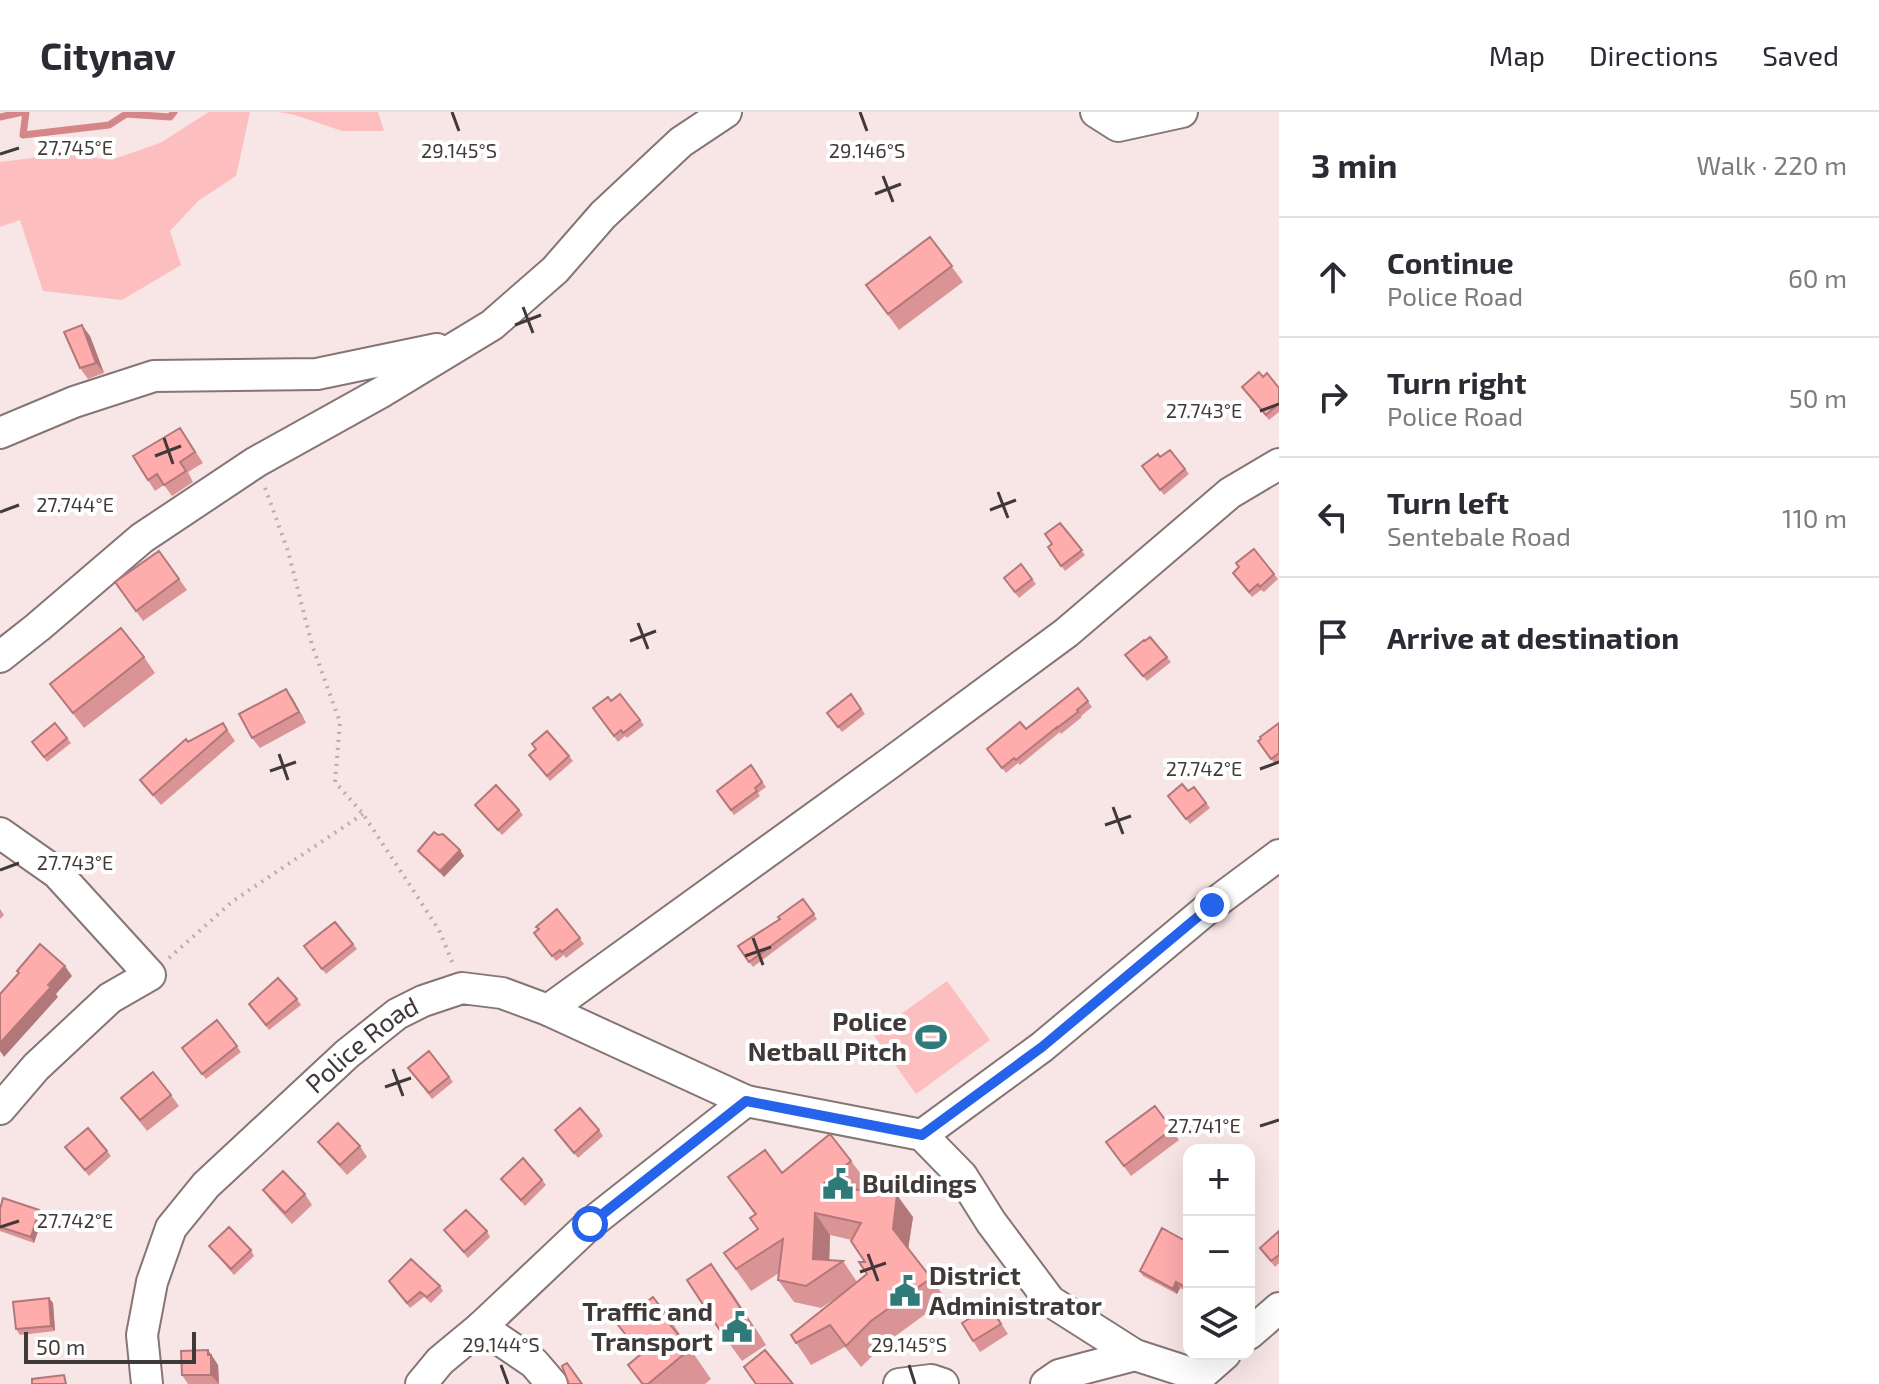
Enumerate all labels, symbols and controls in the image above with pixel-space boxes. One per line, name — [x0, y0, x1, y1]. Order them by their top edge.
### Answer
text: Citynav — [40, 32, 176, 78]
text: Map — [1489, 38, 1545, 72]
text: Directions — [1589, 38, 1718, 72]
text: Saved — [1762, 38, 1839, 72]
text: 27.745°E — [37, 135, 113, 159]
text: 29.145°S — [421, 138, 497, 162]
text: 29.146°S — [829, 138, 905, 162]
text: 3 min — [1311, 144, 1397, 185]
text: Walk · 220 m — [1696, 149, 1847, 180]
text: Continue — [1387, 244, 1514, 280]
icon: ahead — [1311, 255, 1355, 299]
text: 60 m — [1788, 262, 1847, 293]
text: Police Road — [1387, 280, 1523, 311]
text: Turn right — [1387, 364, 1527, 400]
icon: right — [1311, 375, 1355, 419]
text: 50 m — [1789, 382, 1847, 413]
text: 27.743°E — [1166, 398, 1242, 422]
text: Police Road — [1387, 400, 1523, 431]
text: Turn left — [1387, 484, 1509, 520]
text: 27.744°E — [36, 492, 114, 516]
icon: left — [1311, 495, 1355, 539]
text: 110 m — [1782, 502, 1847, 533]
text: Sentebale Road — [1387, 520, 1571, 551]
icon: arrive — [1311, 615, 1355, 659]
text: Arrive at destination — [1387, 619, 1679, 655]
text: 27.742°E — [1166, 756, 1242, 780]
text: 27.743°E — [37, 850, 113, 874]
route end — [1194, 887, 1230, 923]
street label: Police Road — [298, 989, 423, 1099]
place label: Police Netball Pitch — [748, 1005, 907, 1066]
sports icon: Police Netball Pitch — [914, 1020, 948, 1054]
text: 27.741°E — [1167, 1113, 1241, 1137]
map controls — [1183, 1144, 1255, 1360]
button: + — [1183, 1144, 1255, 1216]
public building icon: Buildings — [821, 1167, 855, 1201]
place label: Buildings — [862, 1167, 977, 1198]
route start — [572, 1206, 608, 1242]
text: 27.742°E — [37, 1208, 113, 1232]
button: − — [1183, 1216, 1255, 1288]
place label: District Administrator — [929, 1259, 1102, 1320]
public building icon: District Administrator — [888, 1274, 922, 1308]
button: layers — [1183, 1288, 1255, 1360]
place label: Traffic and Transport — [582, 1295, 713, 1356]
public building icon: Traffic and Transport — [720, 1310, 754, 1344]
scale bar — [24, 1328, 196, 1364]
text: 29.144°S — [462, 1332, 540, 1356]
text: 29.145°S — [871, 1332, 947, 1356]
text: 50 m — [36, 1333, 85, 1359]

